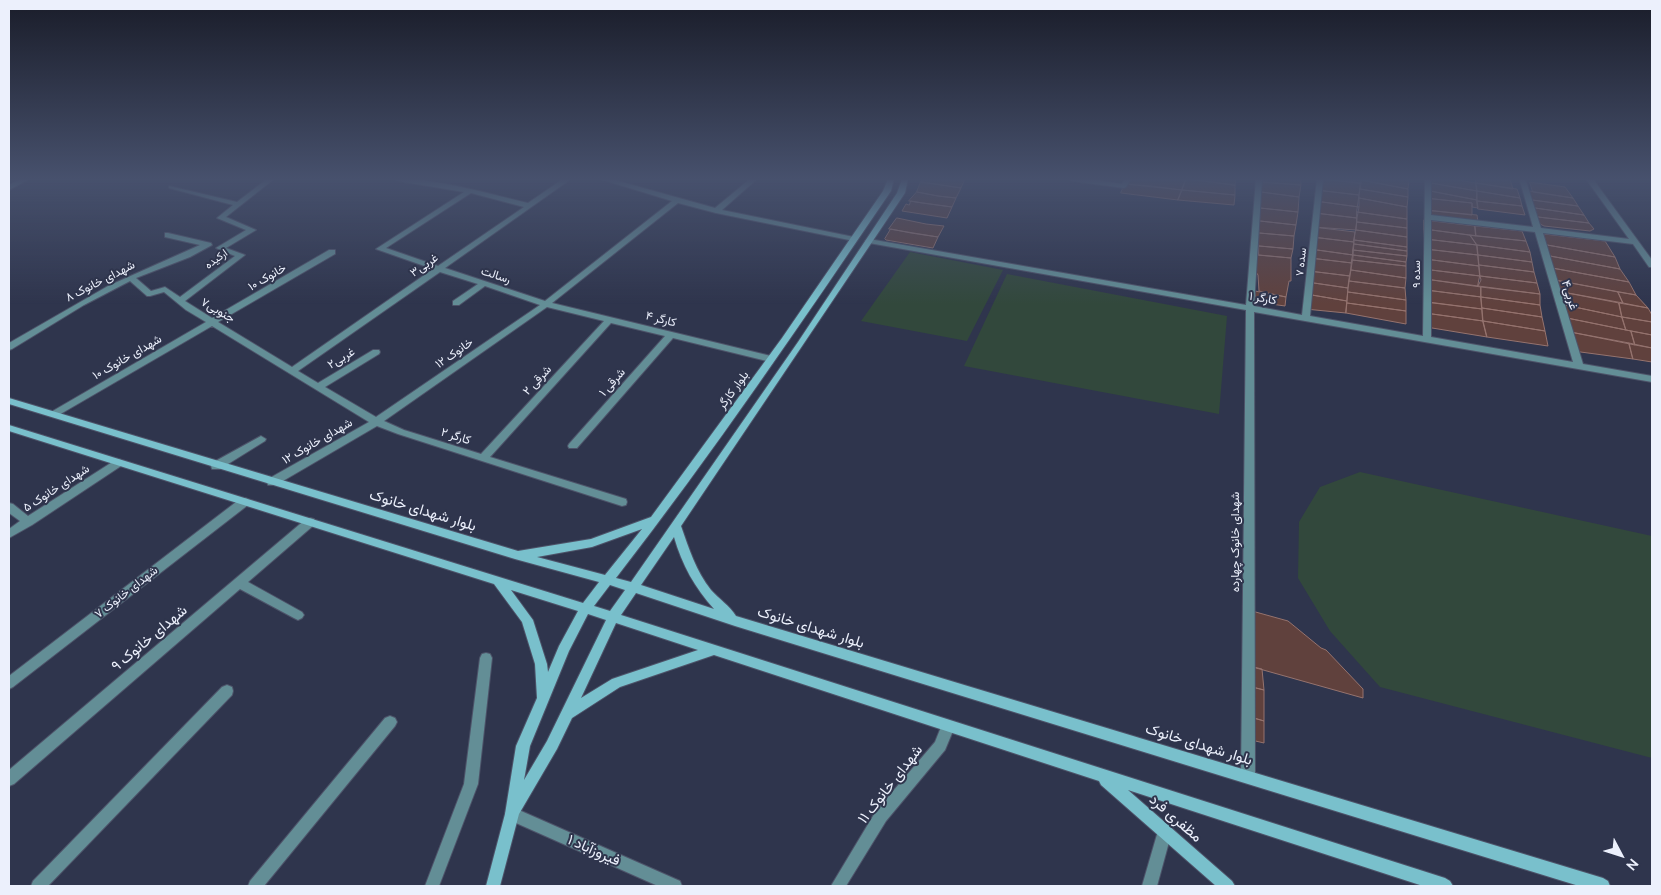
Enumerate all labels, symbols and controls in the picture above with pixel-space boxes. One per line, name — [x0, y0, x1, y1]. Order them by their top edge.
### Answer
street label: ارکیده — [202, 246, 230, 272]
street label: سده ۷ — [1293, 247, 1309, 277]
street label: غربی۳ — [407, 250, 441, 280]
street label: شهدای خانوک ۸ — [63, 257, 137, 305]
street label: خانوک ۱۰ — [245, 260, 289, 294]
street label: سده ۹ — [1409, 260, 1423, 288]
street label: رسالت — [479, 263, 513, 287]
street label: غربی۴ — [1559, 279, 1581, 311]
street label: کارگر ۱ — [1248, 289, 1278, 307]
street label: جنوبی۷ — [198, 295, 238, 325]
street label: کارگر ۴ — [644, 308, 678, 330]
street label: شهدای خانوک ۱۰ — [90, 331, 164, 383]
street label: خانوک ۱۲ — [432, 335, 476, 371]
street label: غربی۲ — [325, 344, 357, 372]
street label: شرقی ۲ — [520, 362, 554, 398]
street label: شرقی ۱ — [596, 365, 628, 399]
street label: بلوار کارگر — [714, 368, 752, 412]
street label: ۱۲ شهدای خانوک — [279, 415, 355, 467]
street label: کارگر ۲ — [439, 425, 473, 447]
street label: شهدای خانوک ۵ — [20, 461, 92, 515]
street label: بلوار شهدای خانوک — [367, 485, 479, 535]
street label: شهدای خانوک چهارده — [1228, 492, 1242, 592]
street label: شهدای خانوک ۷ — [92, 563, 160, 621]
street label: شهدای خانوک ۹ — [107, 601, 191, 675]
street label: بلوار شهدای خانوک — [755, 602, 867, 652]
street label: بلوار شهدای خانوک — [1143, 719, 1255, 769]
street label: شهدای خانوک ۱۱ — [854, 741, 926, 827]
street label: مظفری فرد — [1146, 790, 1206, 846]
street label: فیروزآباد ۱ — [565, 830, 623, 870]
north arrow — [1596, 830, 1646, 880]
text: N — [1623, 855, 1642, 874]

